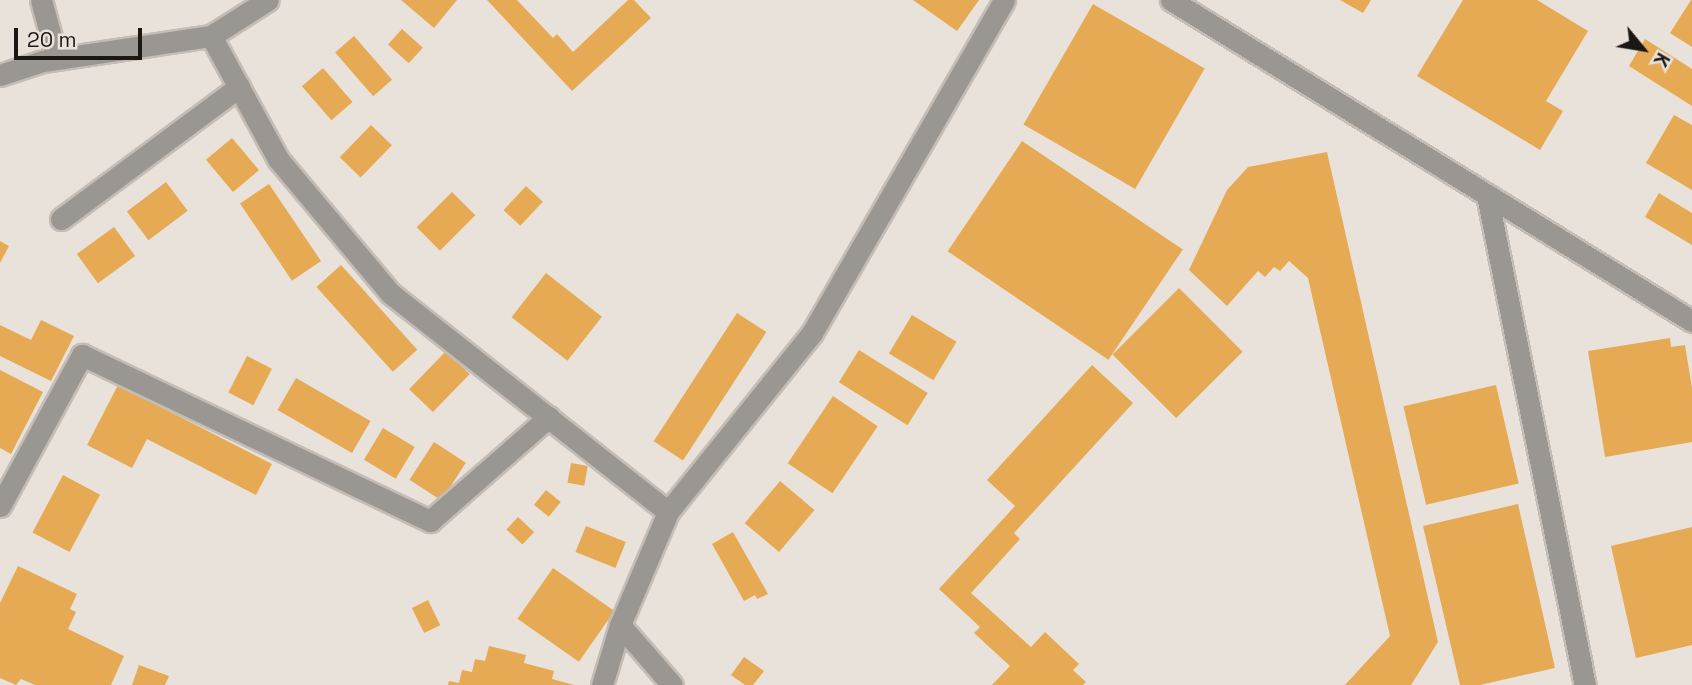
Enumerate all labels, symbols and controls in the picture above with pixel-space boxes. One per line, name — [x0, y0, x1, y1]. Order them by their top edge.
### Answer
scale bar — [18, 14, 145, 58]
north arrow — [1608, 14, 1678, 84]
text: 20 m — [27, 26, 77, 53]
text: K — [1648, 48, 1675, 71]

